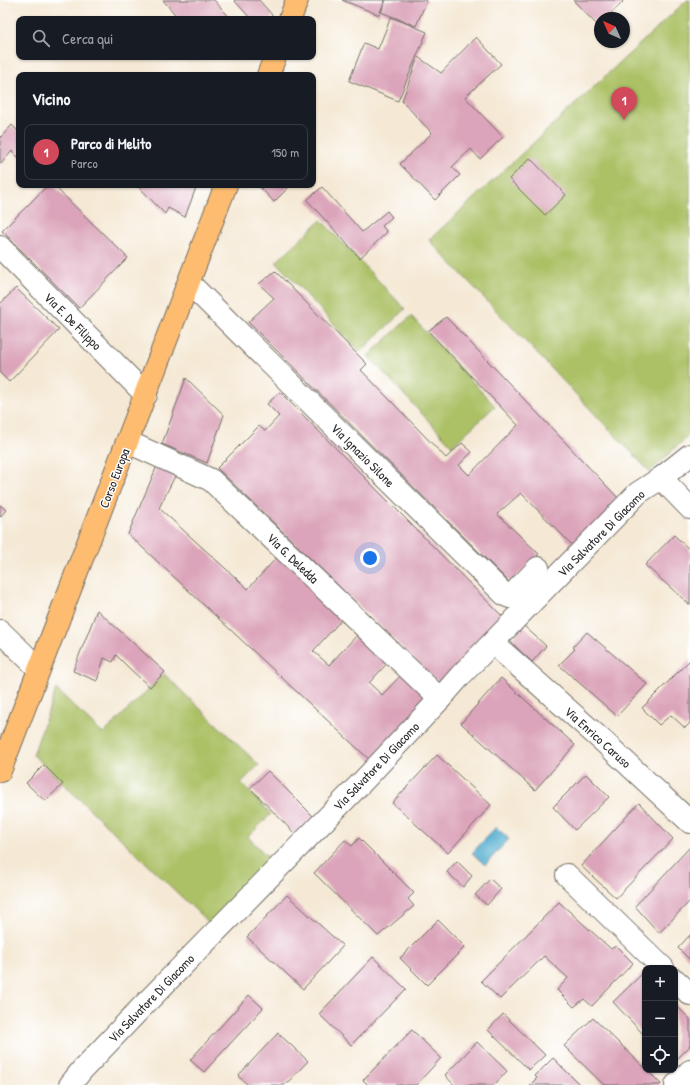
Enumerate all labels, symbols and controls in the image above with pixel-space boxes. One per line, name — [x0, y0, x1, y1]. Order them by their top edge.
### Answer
north arrow — [594, 12, 630, 48]
search box — [16, 16, 316, 60]
icon: search — [30, 27, 52, 49]
text: Cerca qui — [62, 28, 113, 49]
text: Vicino — [32, 87, 70, 110]
pin: 1 — [611, 87, 637, 120]
text: Parco di Melito — [71, 133, 151, 154]
text: 1 — [44, 143, 48, 161]
text: 150 m — [271, 143, 299, 161]
text: Parco — [71, 154, 98, 172]
street label: Via E. De Filippo — [40, 288, 106, 354]
street label: Via Ignazio Silone — [327, 419, 399, 491]
street label: Corso Europa — [94, 446, 134, 510]
street label: Via Salvatore Di Giacomo — [553, 485, 649, 581]
street label: Via G. Deledda — [263, 529, 323, 587]
your location — [360, 548, 380, 568]
street label: Via Enrico Caruso — [561, 702, 635, 772]
street label: Via Salvatore Di Giacomo — [329, 718, 423, 814]
street label: Via Salvatore Di Giacomo — [104, 950, 198, 1046]
map controls — [642, 965, 678, 1073]
button: + — [642, 965, 678, 1001]
button: − — [642, 1001, 678, 1037]
button: locate — [642, 1037, 678, 1073]

